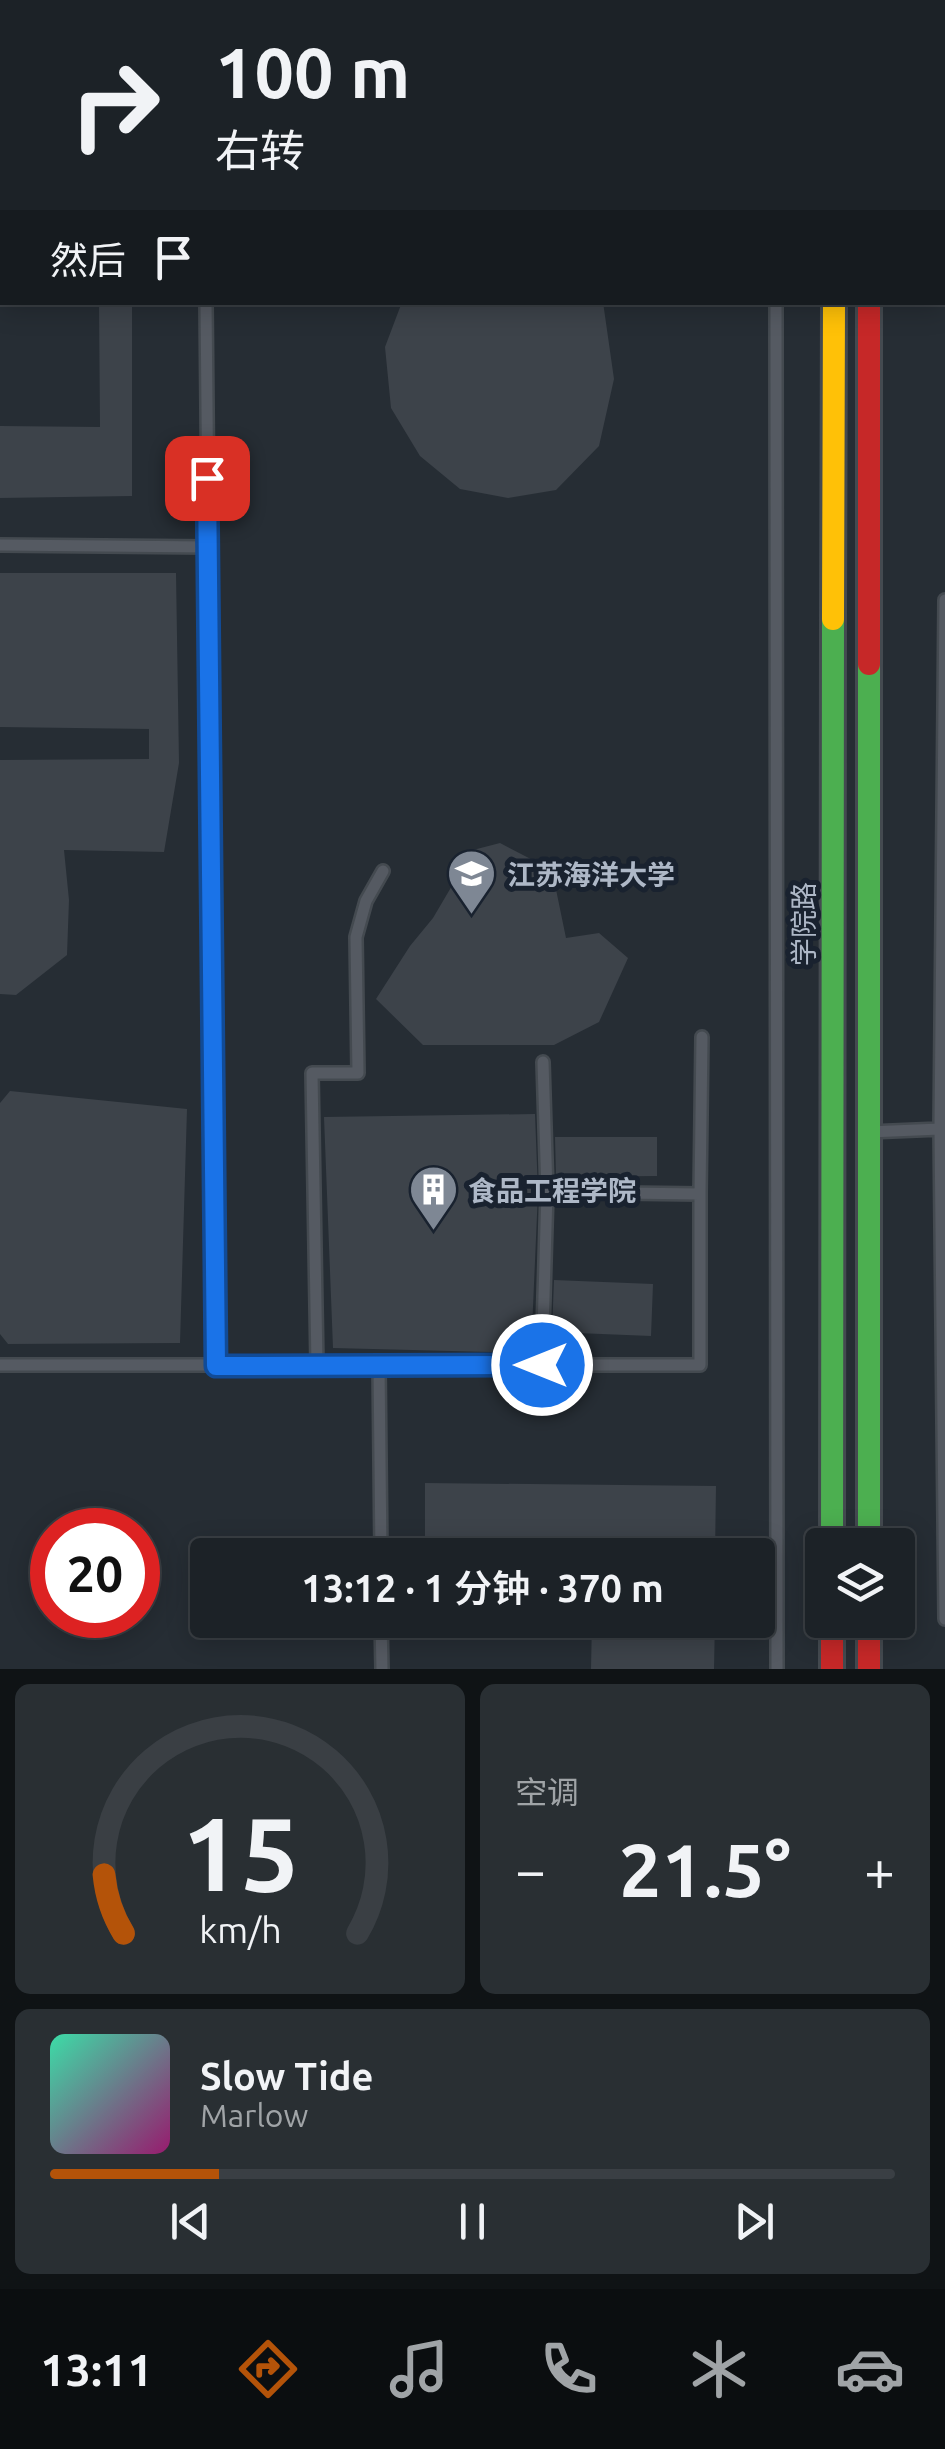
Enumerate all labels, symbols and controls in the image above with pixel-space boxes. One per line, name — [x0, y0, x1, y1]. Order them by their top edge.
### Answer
text: 100 m — [215, 33, 410, 111]
icon: right — [50, 40, 180, 170]
text: 右转 — [215, 125, 305, 176]
icon: arrive — [146, 230, 201, 285]
text: 然后 — [50, 239, 126, 281]
pin — [165, 436, 250, 521]
icon: arrive — [180, 451, 235, 506]
school or university icon: 江苏海洋大学 — [446, 848, 498, 916]
place label: 江苏海洋大学 — [507, 859, 675, 890]
street label: 学院路 — [788, 882, 819, 966]
building icon: 食品工程学院 — [407, 1164, 459, 1232]
place label: 食品工程学院 — [468, 1175, 636, 1206]
position arrow — [490, 1313, 594, 1417]
speed limit sign: 20 — [30, 1508, 160, 1638]
map controls — [805, 1528, 915, 1638]
button: layers — [805, 1528, 915, 1638]
text: 13:12 · 1 分钟 · 370 m — [301, 1567, 664, 1609]
text: 空调 — [515, 1774, 579, 1810]
text: 15 — [181, 1794, 299, 1911]
text: 21.5° — [619, 1827, 791, 1911]
text: − — [515, 1839, 546, 1900]
text: + — [864, 1839, 895, 1900]
text: km/h — [199, 1910, 281, 1950]
text: Slow Tide — [200, 2055, 373, 2097]
text: Marlow — [200, 2097, 308, 2133]
icon: previous — [163, 2194, 218, 2249]
icon: pause — [445, 2194, 500, 2249]
icon: next — [727, 2194, 782, 2249]
icon: directions — [233, 2334, 303, 2404]
icon: music — [384, 2334, 454, 2404]
icon: phone — [534, 2334, 604, 2404]
icon: climate — [684, 2334, 754, 2404]
icon: car — [835, 2334, 905, 2404]
text: 13:11 — [40, 2344, 153, 2395]

